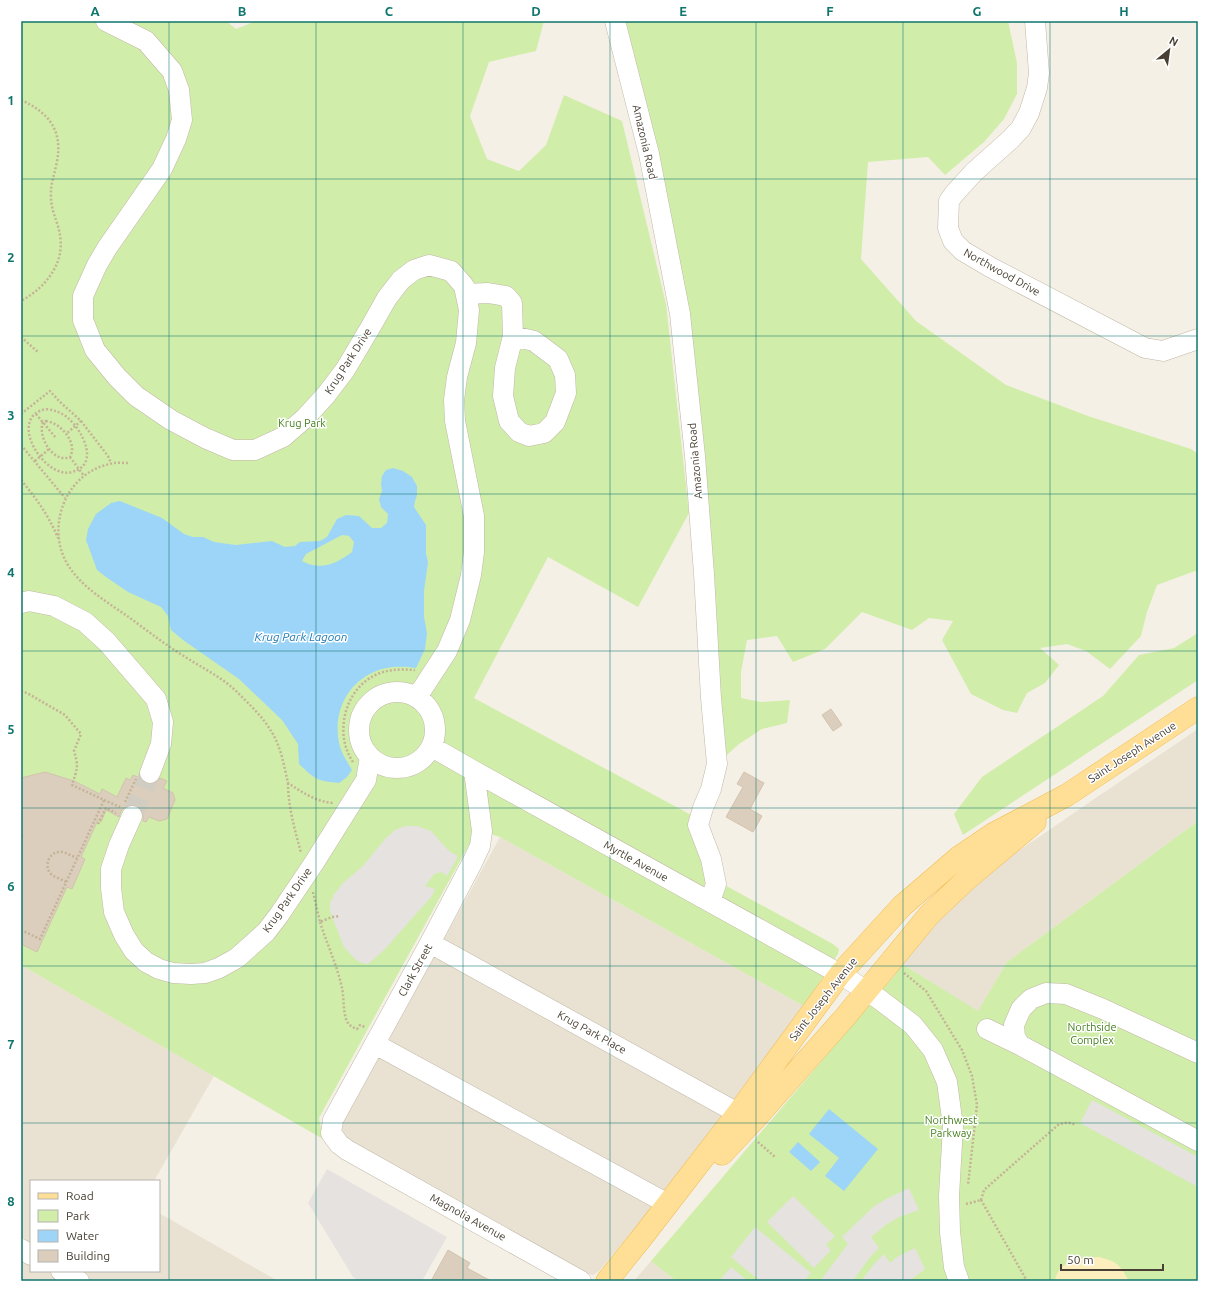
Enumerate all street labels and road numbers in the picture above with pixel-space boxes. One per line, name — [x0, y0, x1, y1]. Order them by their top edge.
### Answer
street label: Amazonia Road — [631, 104, 659, 180]
street label: Northwood Drive — [962, 246, 1042, 298]
street label: Krug Park Drive — [322, 326, 374, 396]
street label: Amazonia Road — [686, 423, 704, 499]
street label: Saint Joseph Avenue — [1086, 719, 1178, 785]
street label: Myrtle Avenue — [602, 838, 670, 884]
street label: Krug Park Drive — [260, 865, 314, 935]
street label: Clark Street — [396, 941, 435, 998]
street label: Saint Joseph Avenue — [787, 955, 859, 1043]
street label: Krug Park Place — [556, 1008, 628, 1056]
street label: Magnolia Avenue — [428, 1191, 508, 1243]

